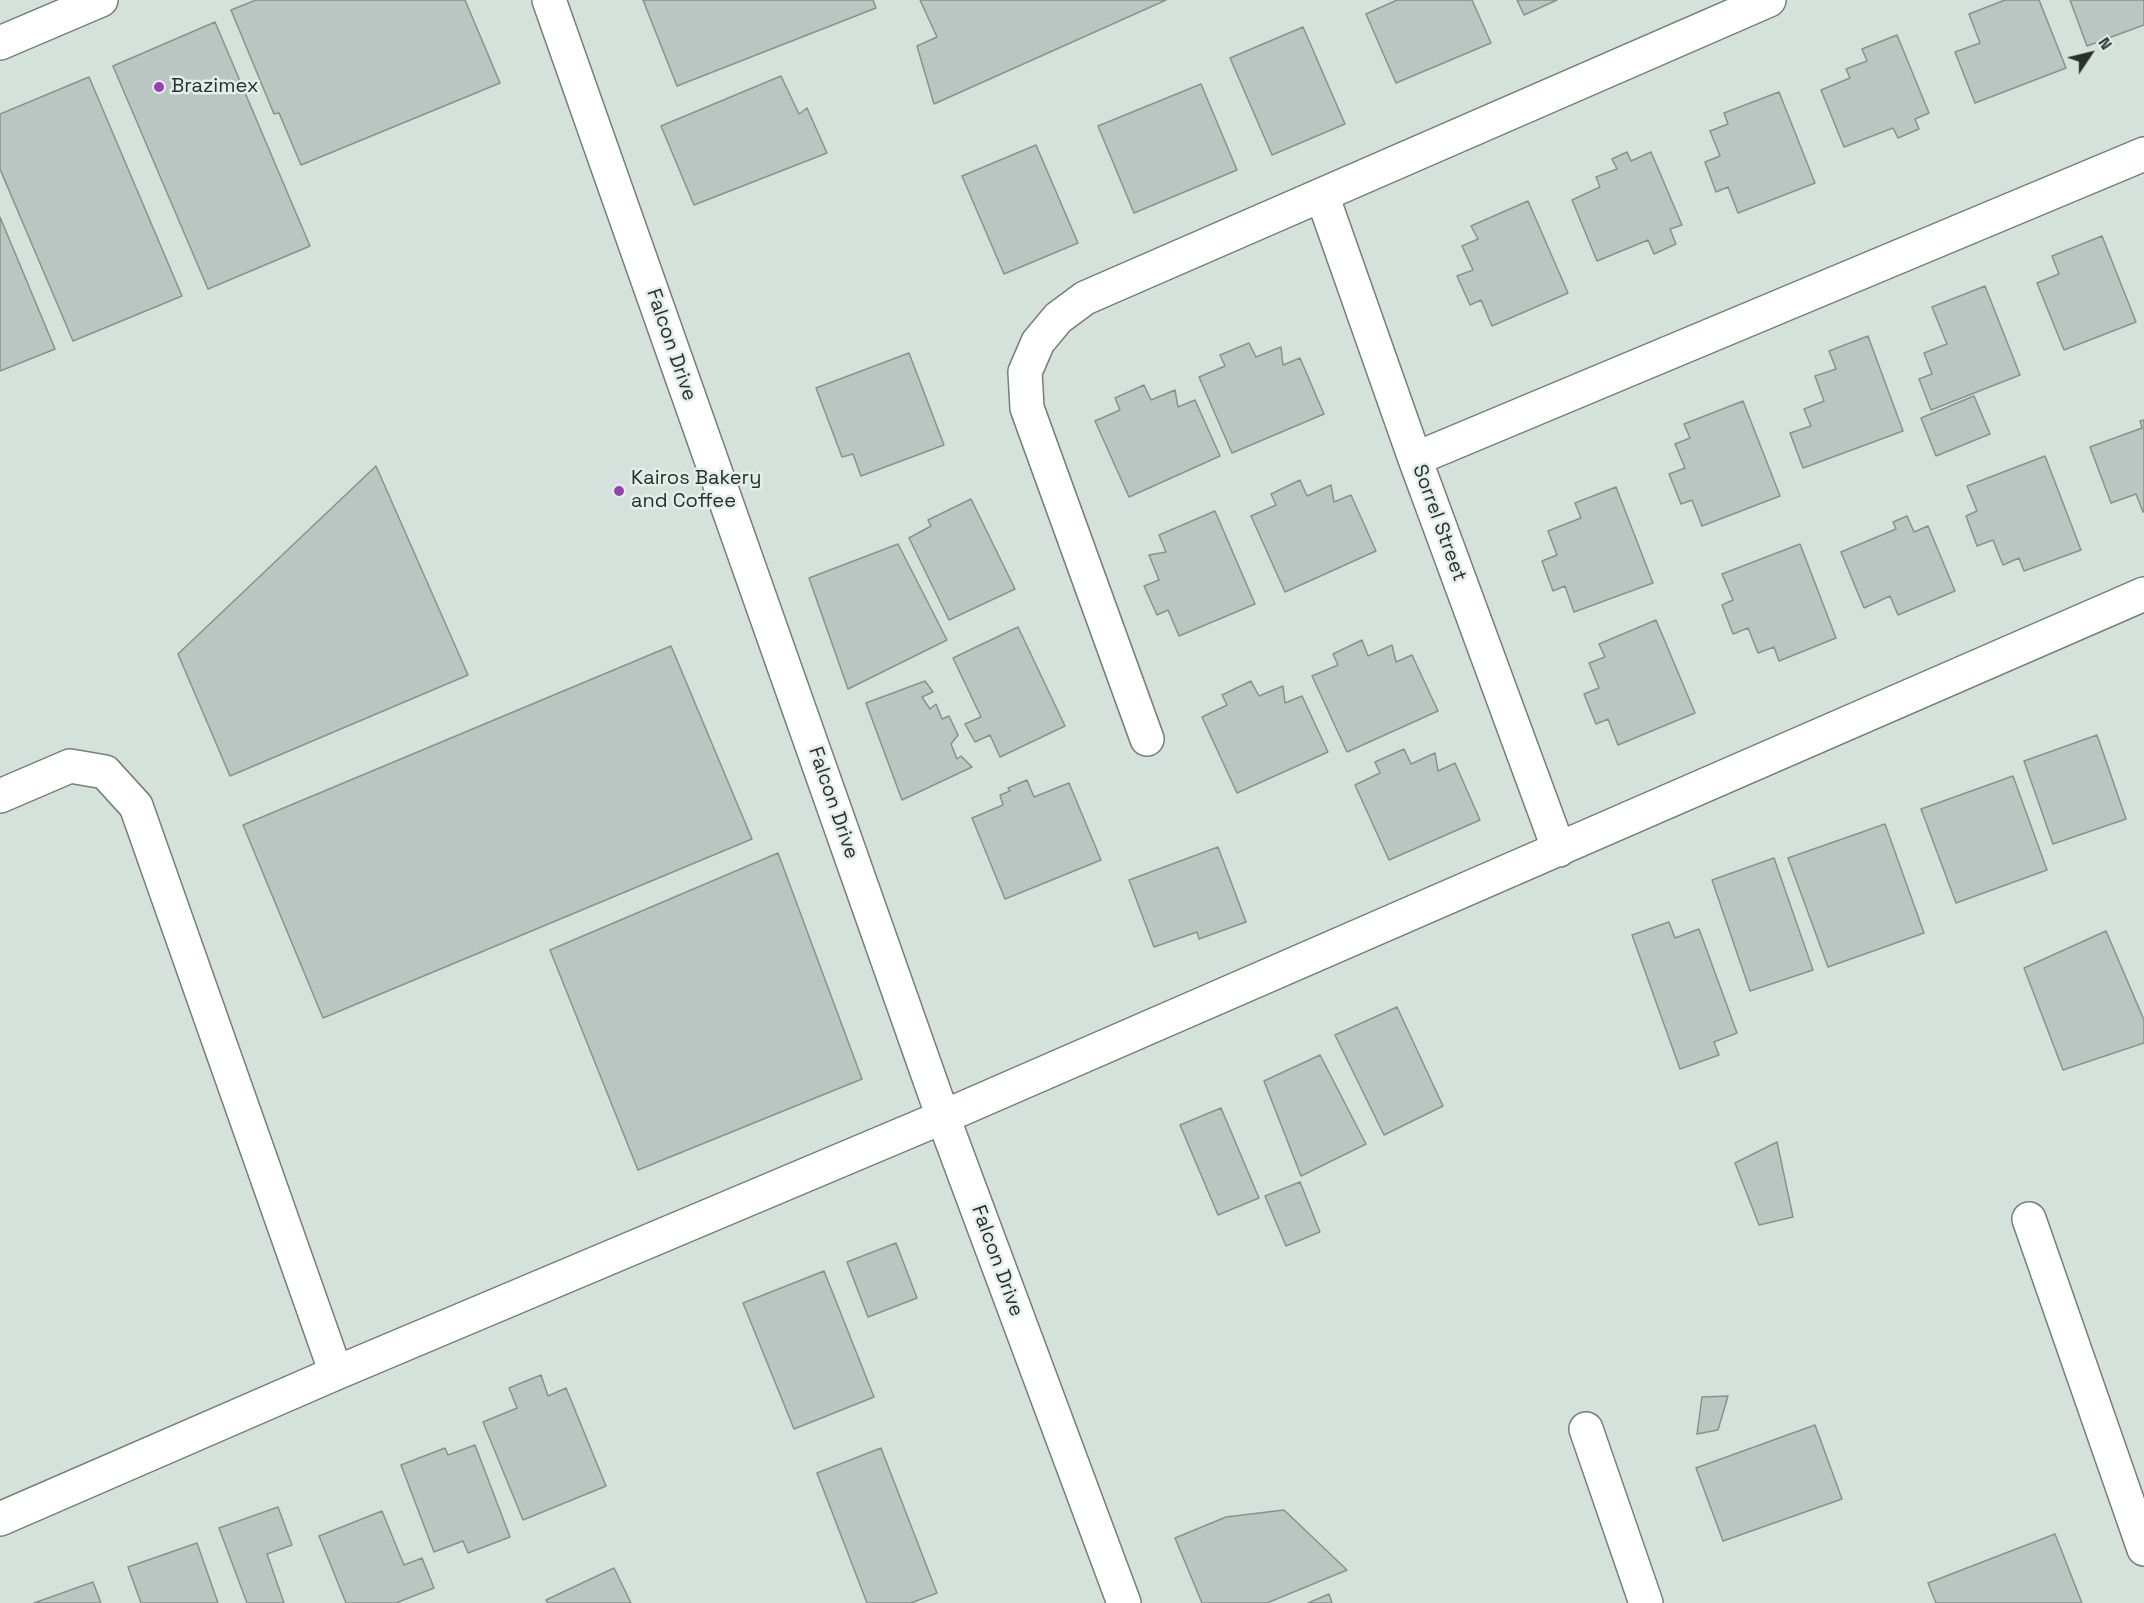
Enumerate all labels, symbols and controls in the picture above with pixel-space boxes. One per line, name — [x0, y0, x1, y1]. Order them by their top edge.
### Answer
north arrow — [2060, 24, 2120, 84]
text: N — [2093, 33, 2117, 54]
place label: Brazimex — [171, 75, 258, 99]
marker: Brazimex — [152, 80, 166, 94]
street label: Falcon Drive — [641, 286, 701, 404]
street label: Sorrel Street — [1407, 461, 1471, 585]
place label: Kairos Bakery and Coffee — [631, 467, 761, 514]
marker: Kairos Bakery and Coffee — [612, 484, 626, 498]
street label: Falcon Drive — [803, 744, 863, 862]
street label: Falcon Drive — [966, 1202, 1028, 1320]

